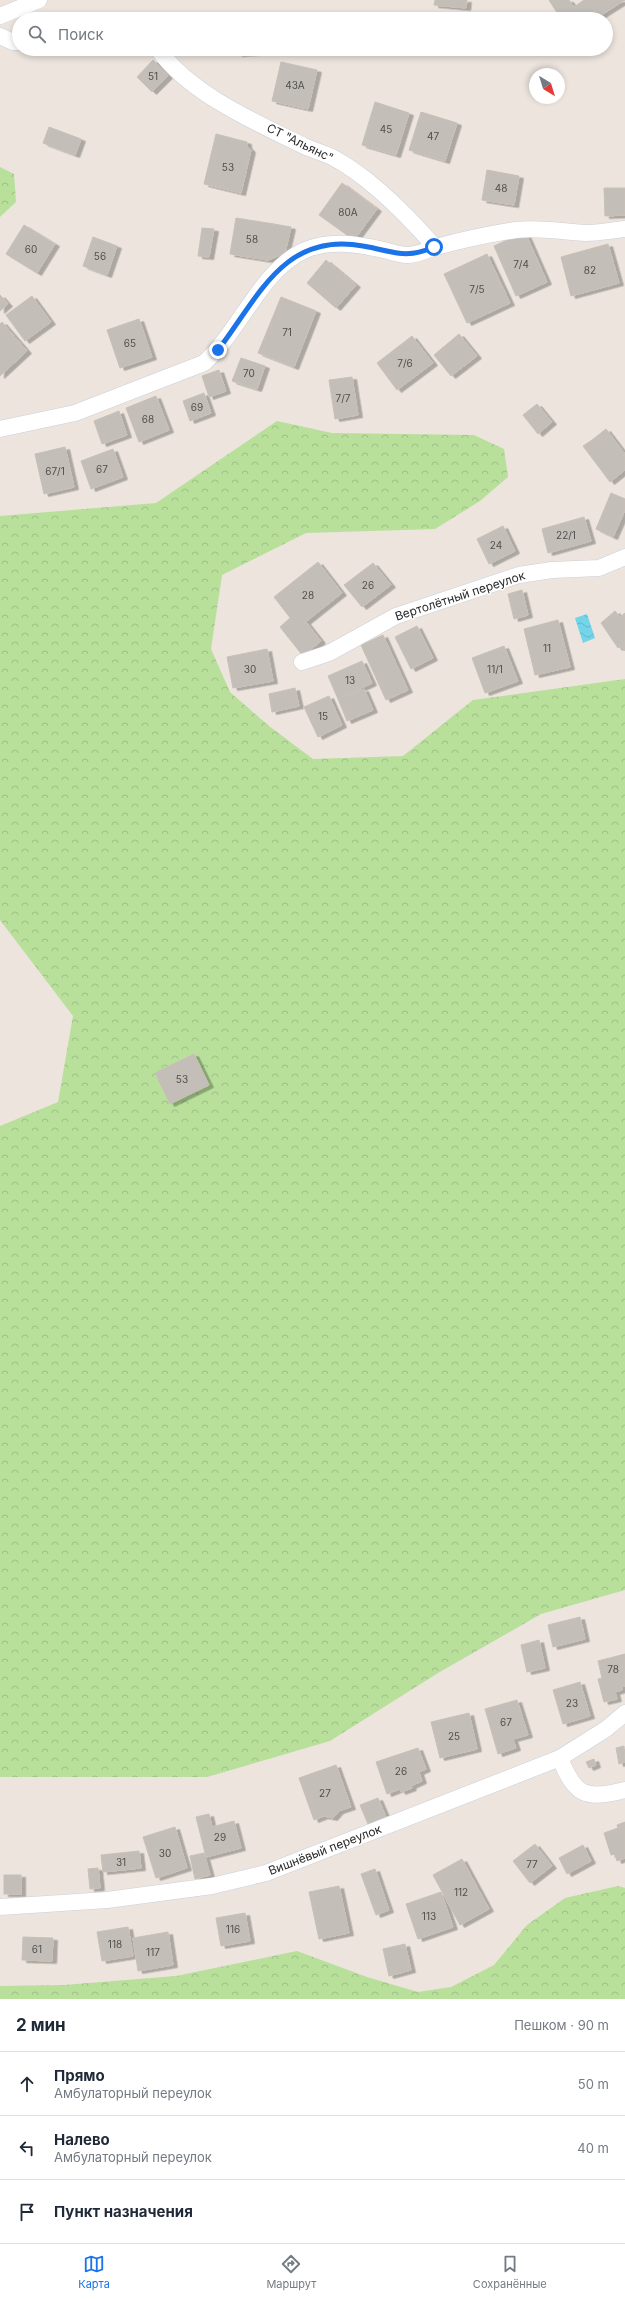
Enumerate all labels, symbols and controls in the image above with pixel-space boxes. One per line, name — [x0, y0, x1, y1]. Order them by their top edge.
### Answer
search box — [12, 12, 613, 56]
icon: search — [26, 23, 48, 45]
text: Поиск — [58, 25, 104, 44]
north arrow — [529, 68, 565, 104]
house number: 51 — [148, 70, 158, 82]
house number: 43А — [285, 79, 305, 91]
street label: СТ "Альянс" — [264, 120, 336, 165]
house number: 45 — [380, 123, 392, 135]
house number: 47 — [427, 130, 439, 142]
house number: 53 — [222, 161, 234, 173]
house number: 48 — [495, 182, 507, 194]
house number: 80А — [338, 206, 358, 218]
house number: 58 — [246, 233, 258, 245]
route start — [425, 238, 443, 256]
house number: 60 — [25, 243, 37, 255]
house number: 56 — [94, 250, 106, 262]
house number: 7/4 — [513, 258, 529, 270]
house number: 82 — [584, 264, 596, 276]
house number: 7/5 — [469, 283, 485, 295]
house number: 71 — [282, 326, 292, 338]
house number: 65 — [124, 337, 136, 349]
route end — [209, 341, 227, 359]
house number: 7/6 — [397, 357, 413, 369]
house number: 70 — [243, 367, 255, 379]
house number: 7/7 — [336, 392, 351, 404]
house number: 69 — [191, 401, 203, 413]
house number: 68 — [142, 413, 154, 425]
house number: 67 — [96, 463, 108, 475]
house number: 67/1 — [45, 465, 65, 477]
house number: 22/1 — [556, 529, 576, 541]
house number: 24 — [490, 539, 502, 551]
street label: Вертолётный переулок — [393, 567, 527, 624]
house number: 26 — [362, 579, 374, 591]
house number: 28 — [302, 589, 314, 601]
house number: 11 — [543, 642, 551, 654]
house number: 30 — [244, 663, 256, 675]
house number: 11/1 — [487, 663, 503, 675]
house number: 13 — [345, 674, 355, 686]
house number: 15 — [318, 710, 328, 722]
house number: 53 — [176, 1073, 188, 1085]
house number: 78 — [607, 1663, 619, 1675]
house number: 23 — [566, 1697, 578, 1709]
house number: 67 — [500, 1716, 512, 1728]
house number: 25 — [448, 1730, 460, 1742]
house number: 26 — [395, 1765, 407, 1777]
house number: 27 — [319, 1787, 331, 1799]
street label: Вишнёвый переулок — [266, 1821, 384, 1878]
house number: 29 — [214, 1831, 226, 1843]
house number: 30 — [159, 1847, 171, 1859]
house number: 31 — [116, 1856, 126, 1868]
house number: 77 — [526, 1858, 538, 1870]
house number: 112 — [454, 1886, 468, 1898]
house number: 113 — [422, 1910, 436, 1922]
house number: 116 — [226, 1923, 240, 1935]
house number: 118 — [108, 1938, 122, 1950]
house number: 61 — [32, 1943, 42, 1955]
house number: 117 — [146, 1946, 160, 1958]
text: 2 мин — [16, 2015, 66, 2035]
text: Пешком · 90 m — [514, 2017, 609, 2033]
text: Прямо — [54, 2066, 105, 2085]
icon: ahead — [16, 2073, 38, 2095]
text: 50 m — [578, 2076, 609, 2092]
text: Амбулаторный переулок — [54, 2085, 212, 2101]
text: Налево — [54, 2130, 110, 2149]
icon: left — [16, 2137, 38, 2159]
text: 40 m — [577, 2140, 609, 2156]
text: Амбулаторный переулок — [54, 2149, 212, 2165]
icon: arrive — [16, 2201, 38, 2223]
text: Пункт назначения — [54, 2202, 193, 2221]
tab: Карта — [78, 2253, 110, 2291]
tab: Маршрут — [266, 2253, 316, 2291]
tab: Сохранённые — [473, 2253, 547, 2291]

